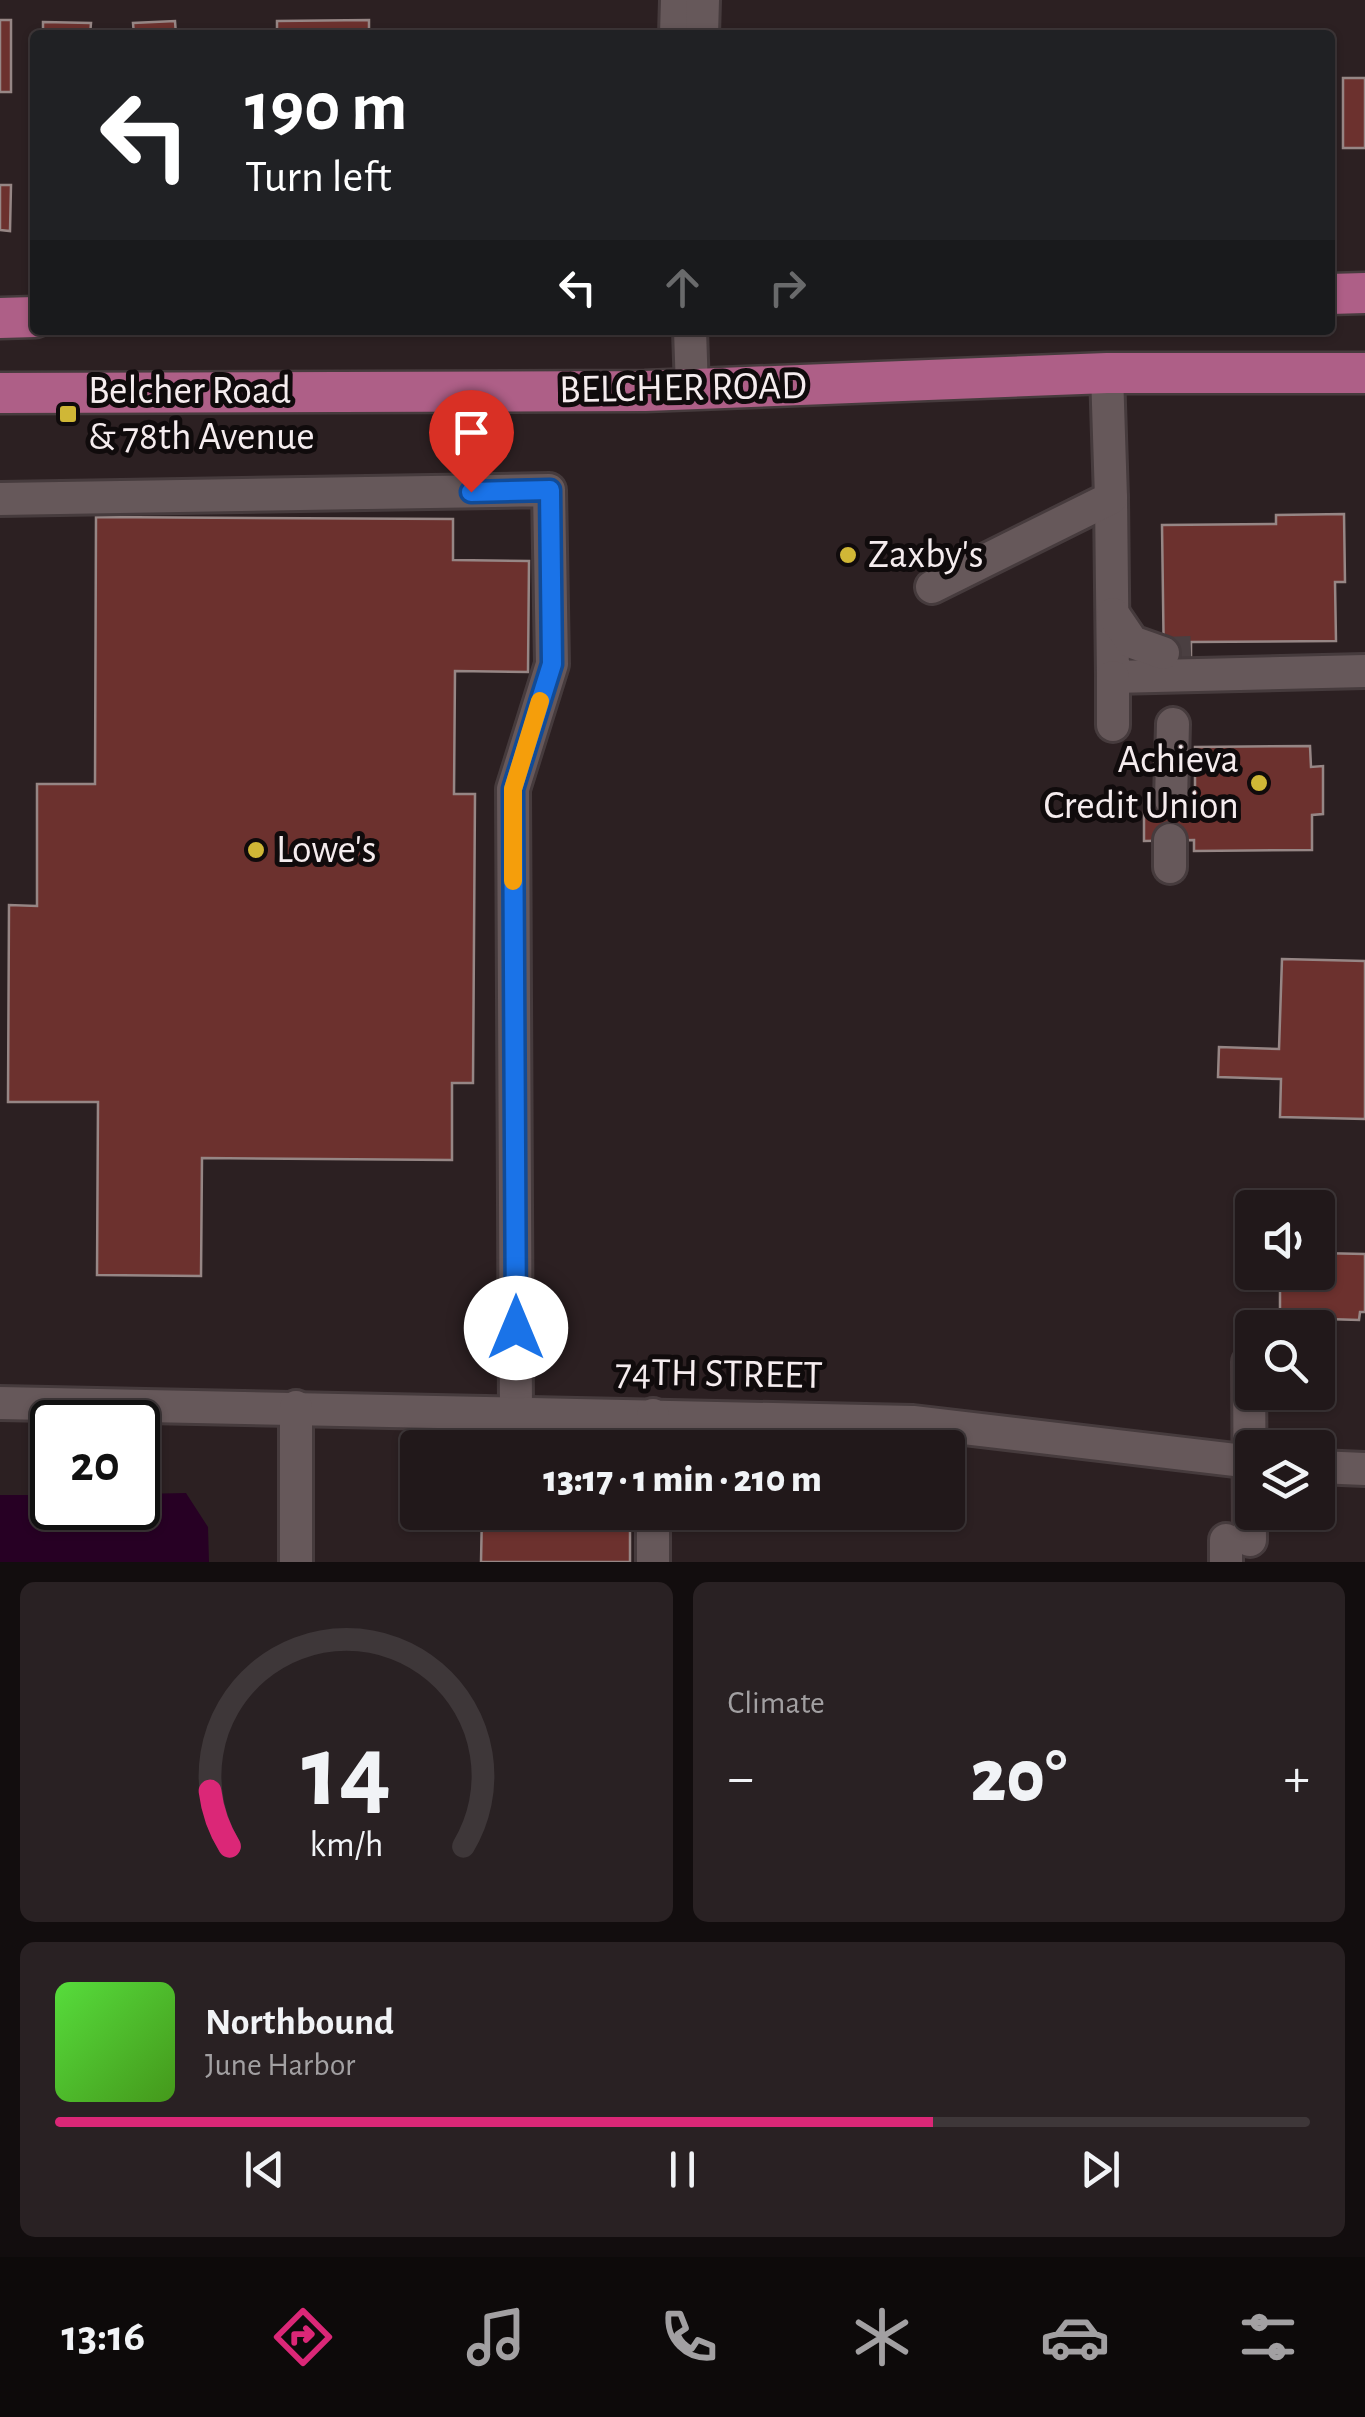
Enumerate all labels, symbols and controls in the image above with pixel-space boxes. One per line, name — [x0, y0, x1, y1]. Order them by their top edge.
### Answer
icon: left — [80, 70, 210, 200]
text: 190 m — [245, 73, 408, 143]
text: Turn left — [245, 155, 392, 200]
icon: left — [550, 260, 605, 315]
icon: ahead — [655, 260, 710, 315]
icon: right — [760, 260, 815, 315]
street label: BELCHER ROAD — [559, 366, 807, 410]
place label: Belcher Road & 78th Avenue — [88, 371, 315, 457]
pin — [429, 390, 514, 493]
marker: Belcher Road & 78th Avenue — [57, 403, 79, 425]
icon: arrive — [444, 405, 499, 460]
place label: Zaxby's — [868, 535, 984, 575]
marker: Zaxby's — [837, 544, 859, 566]
place label: Achieva Credit Union — [1043, 740, 1239, 826]
marker: Achieva Credit Union — [1248, 772, 1270, 794]
place label: Lowe's — [276, 830, 376, 870]
marker: Lowe's — [245, 839, 267, 861]
map controls — [1235, 1190, 1335, 1530]
button: sound — [1235, 1190, 1335, 1290]
position arrow — [464, 1276, 568, 1380]
button: search — [1235, 1310, 1335, 1410]
street label: 74TH STREET — [615, 1352, 823, 1396]
speed limit sign: 20 — [30, 1400, 160, 1530]
button: layers — [1235, 1430, 1335, 1530]
text: 13:17 · 1 min · 210 m — [543, 1461, 822, 1499]
text: Climate — [728, 1687, 825, 1719]
text: 14 — [301, 1721, 391, 1825]
text: 20° — [970, 1740, 1067, 1815]
text: − — [728, 1751, 754, 1806]
text: + — [1284, 1751, 1310, 1806]
text: km/h — [309, 1827, 383, 1863]
text: Northbound — [205, 2004, 394, 2042]
text: June Harbor — [205, 2049, 355, 2081]
icon: previous — [237, 2142, 292, 2197]
icon: pause — [655, 2142, 710, 2197]
icon: next — [1073, 2142, 1128, 2197]
icon: directions — [268, 2302, 338, 2372]
icon: music — [461, 2302, 531, 2372]
icon: phone — [654, 2302, 724, 2372]
icon: climate — [847, 2302, 917, 2372]
icon: car — [1040, 2302, 1110, 2372]
icon: filters — [1233, 2302, 1303, 2372]
text: 13:16 — [62, 2314, 145, 2359]

